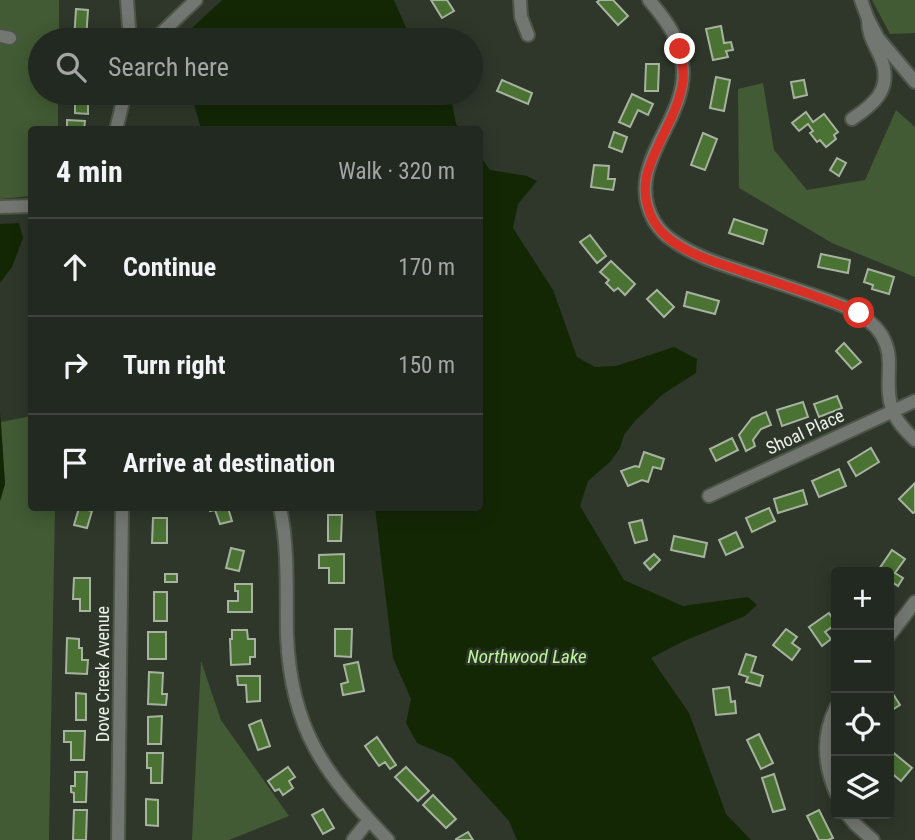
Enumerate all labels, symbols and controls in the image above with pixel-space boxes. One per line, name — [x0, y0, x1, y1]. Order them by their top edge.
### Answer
search box — [28, 28, 483, 105]
route end — [664, 33, 695, 64]
icon: search — [52, 48, 90, 86]
text: Search here — [108, 52, 229, 82]
text: 4 min — [56, 154, 123, 189]
text: Walk · 320 m — [338, 158, 455, 185]
icon: ahead — [56, 248, 94, 286]
text: Continue — [123, 252, 216, 282]
text: 170 m — [398, 254, 455, 281]
route start — [843, 297, 874, 328]
icon: right — [56, 346, 94, 384]
text: Turn right — [123, 350, 225, 380]
text: 150 m — [398, 352, 455, 379]
street label: Shoal Place — [763, 404, 847, 459]
icon: arrive — [56, 444, 94, 482]
text: Arrive at destination — [123, 448, 335, 478]
map controls — [831, 567, 894, 819]
button: + — [831, 567, 894, 630]
street label: Dove Creek Avenue — [92, 606, 113, 742]
button: − — [831, 630, 894, 693]
water label: Northwood Lake — [467, 645, 587, 668]
button: locate — [831, 693, 894, 756]
button: layers — [831, 756, 894, 819]

